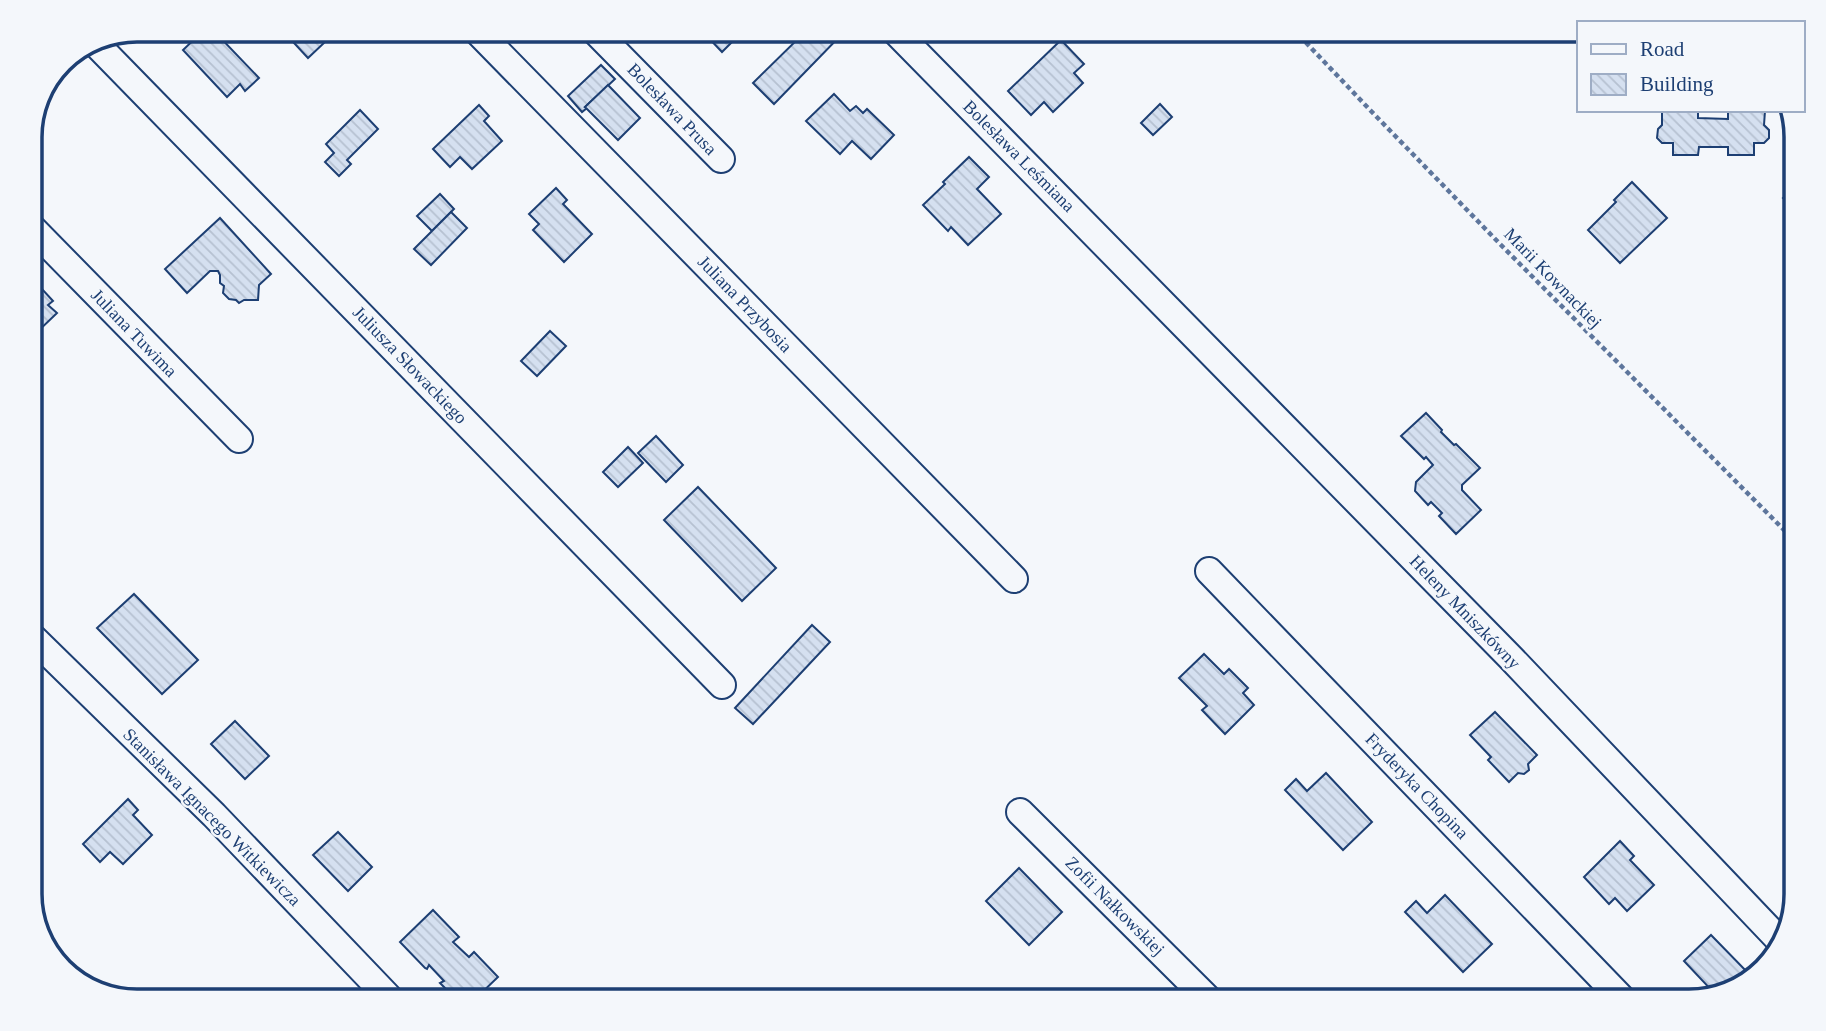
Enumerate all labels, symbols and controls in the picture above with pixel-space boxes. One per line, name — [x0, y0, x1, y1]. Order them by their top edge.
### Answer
legend — [1577, 21, 1805, 112]
text: Road — [1640, 37, 1685, 61]
street label: Bolesława Prusa — [623, 59, 721, 159]
text: Building — [1640, 72, 1714, 96]
street label: Bolesława Leśmiana — [959, 96, 1079, 216]
street label: Marii Kownackiej — [1500, 224, 1606, 332]
street label: Juliana Przybosia — [694, 252, 796, 356]
street label: Juliana Tuwima — [87, 285, 181, 381]
street label: Juliusza Słowackiego — [349, 302, 471, 428]
street label: Heleny Mniszkówny — [1406, 551, 1524, 673]
street label: Stanisława Ignacego Witkiewicza — [119, 724, 305, 910]
street label: Fryderyka Chopina — [1361, 729, 1473, 843]
street label: Zofii Nałkowskiej — [1061, 852, 1169, 960]

